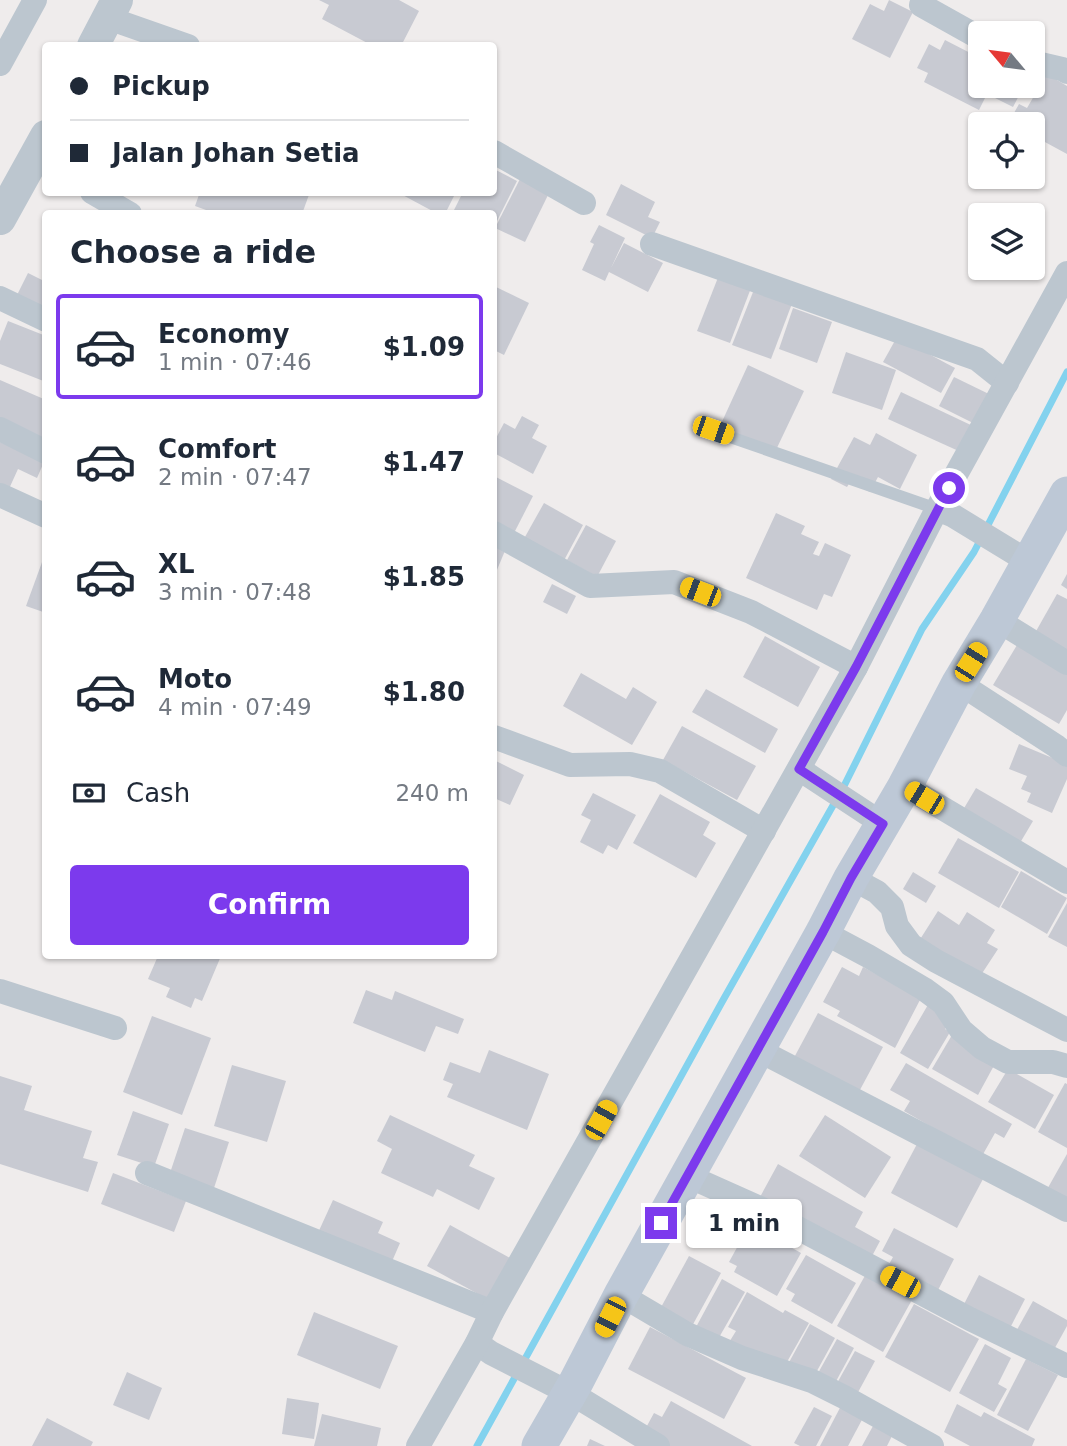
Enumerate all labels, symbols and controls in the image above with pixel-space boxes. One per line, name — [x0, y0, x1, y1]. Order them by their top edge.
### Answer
north arrow — [968, 21, 1045, 98]
map controls — [968, 21, 1045, 280]
text: Pickup — [112, 71, 210, 101]
button: locate — [968, 112, 1045, 189]
text: Jalan Johan Setia — [112, 138, 360, 168]
button: layers — [968, 203, 1045, 280]
text: Choose a ride — [70, 233, 316, 271]
icon: car — [74, 315, 137, 378]
text: Economy — [158, 319, 289, 349]
text: $1.09 — [383, 332, 465, 362]
text: 1 min · 07:46 — [158, 349, 312, 375]
car — [690, 413, 737, 447]
icon: car — [74, 430, 137, 493]
text: Comfort — [158, 434, 276, 464]
text: $1.47 — [383, 447, 465, 477]
text: 2 min · 07:47 — [158, 464, 312, 490]
route start — [933, 472, 965, 504]
icon: car — [74, 545, 137, 608]
text: XL — [158, 549, 195, 579]
text: $1.85 — [383, 562, 465, 592]
car — [677, 575, 724, 609]
text: 3 min · 07:48 — [158, 579, 312, 605]
car — [951, 639, 992, 685]
icon: car — [74, 660, 137, 723]
text: Moto — [158, 664, 232, 694]
text: $1.80 — [383, 677, 465, 707]
text: 4 min · 07:49 — [158, 694, 312, 720]
icon: cash — [70, 774, 108, 812]
text: Cash — [126, 778, 190, 808]
car — [901, 778, 948, 818]
text: 240 m — [395, 780, 469, 806]
button: Confirm — [70, 865, 469, 945]
car — [582, 1097, 621, 1143]
callout: 1 min — [686, 1198, 801, 1248]
route end — [645, 1207, 677, 1239]
text: 1 min — [708, 1210, 780, 1236]
car — [877, 1263, 924, 1301]
car — [592, 1294, 629, 1340]

